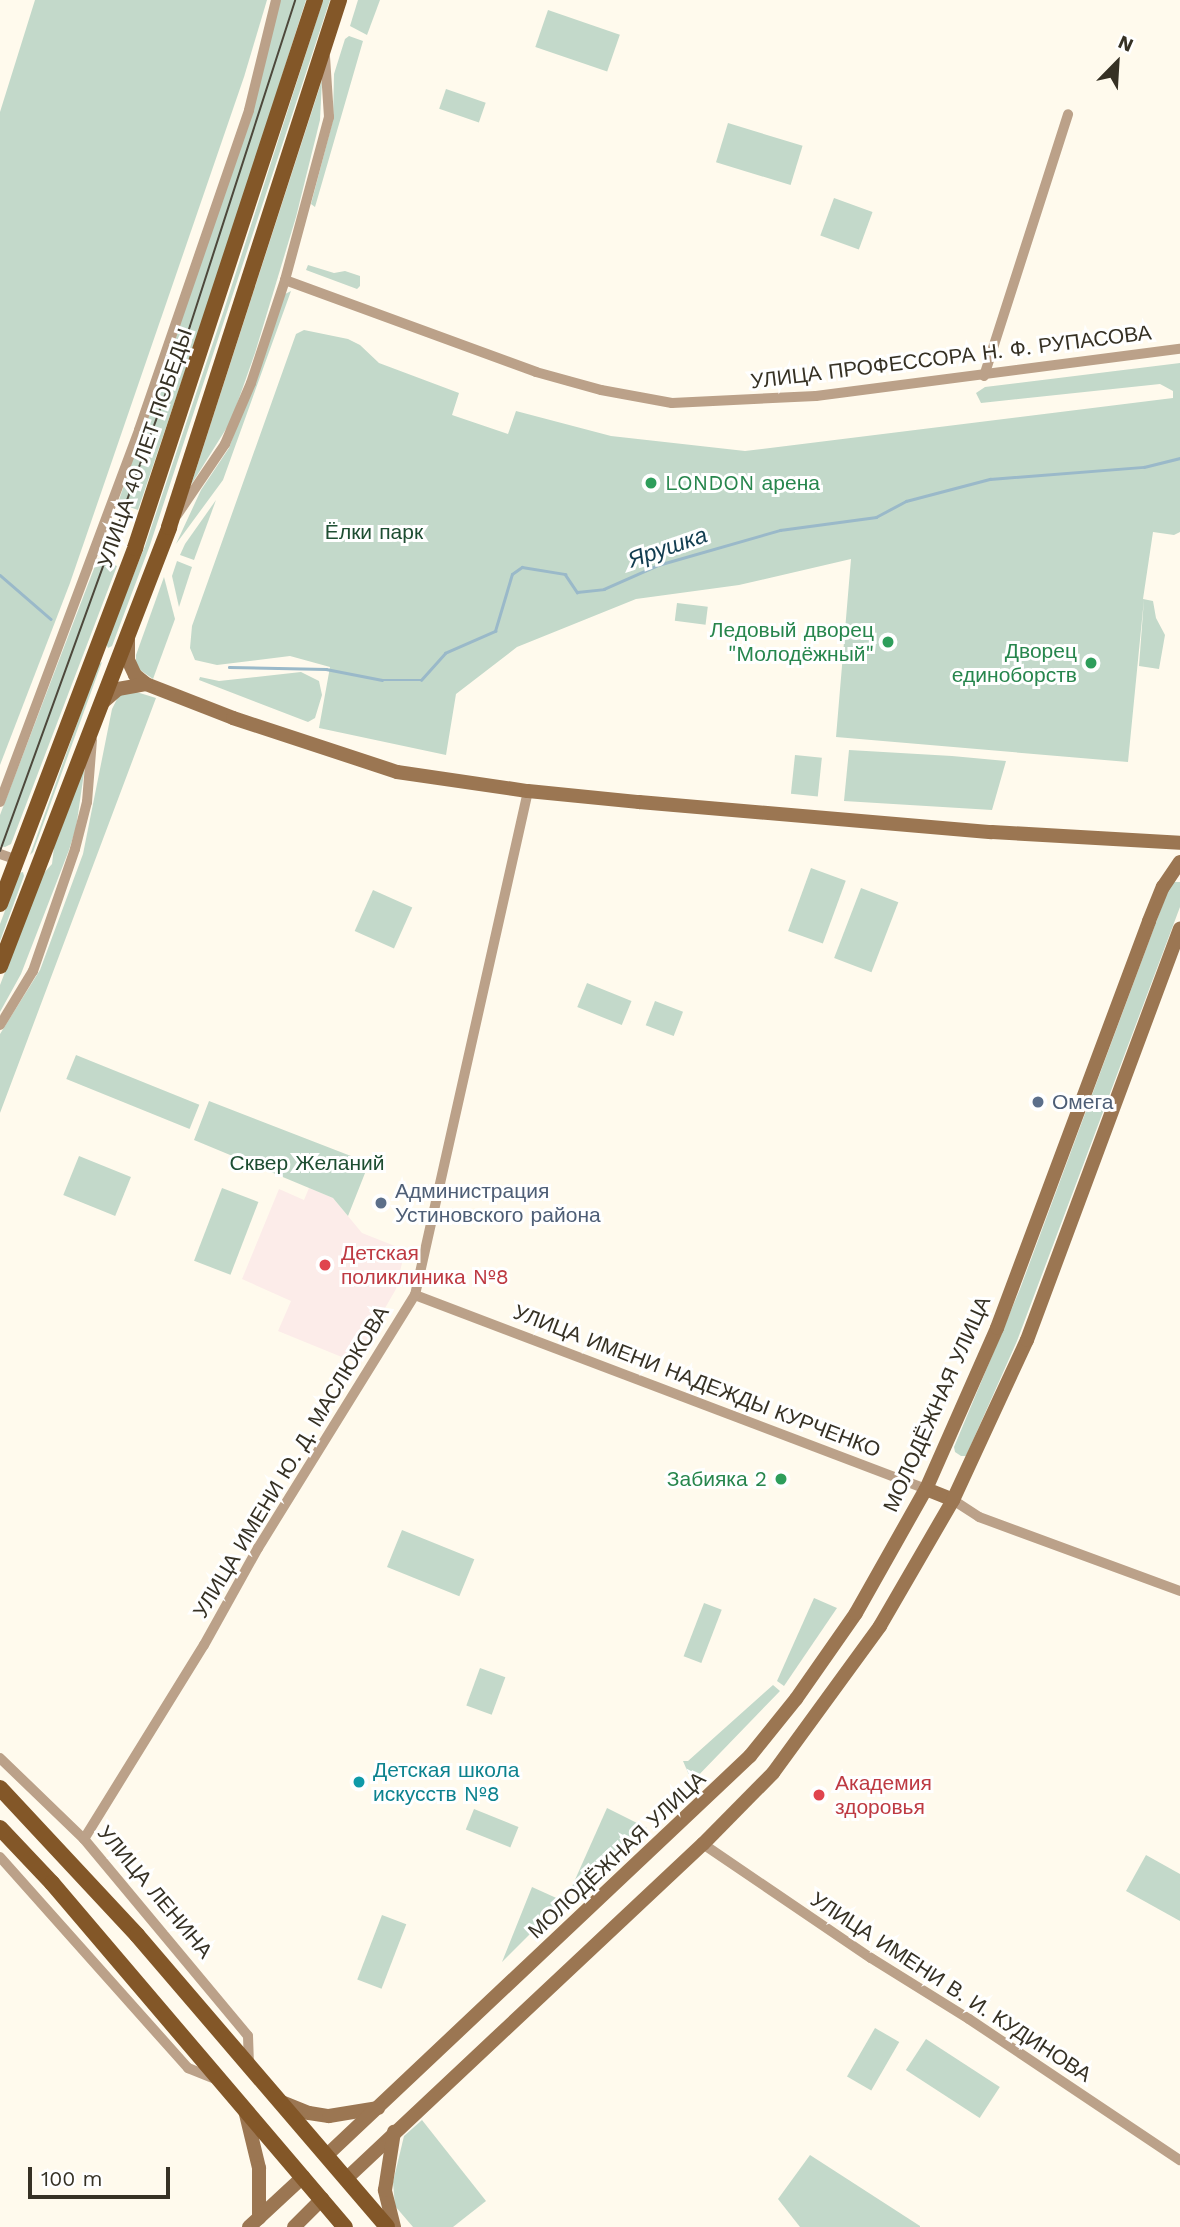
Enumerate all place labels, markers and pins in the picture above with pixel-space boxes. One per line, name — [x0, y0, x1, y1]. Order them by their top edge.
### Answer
place label: LONDON арена — [665, 470, 820, 496]
marker: LONDON арена — [643, 475, 659, 491]
place label: Ледовый дворец "Молодёжный" — [710, 617, 874, 667]
marker: Ледовый дворец "Молодёжный" — [880, 634, 896, 650]
place label: Дворец единоборств — [952, 638, 1077, 688]
marker: Дворец единоборств — [1083, 655, 1099, 671]
place label: Омега — [1052, 1089, 1113, 1115]
marker: Омега — [1030, 1094, 1046, 1110]
place label: Администрация Устиновского района — [395, 1178, 601, 1228]
marker: Администрация Устиновского района — [373, 1195, 389, 1211]
place label: Детская поликлиника №8 — [341, 1240, 509, 1290]
marker: Детская поликлиника №8 — [315, 1255, 335, 1275]
place label: Забияка 2 — [667, 1466, 767, 1492]
marker: Забияка 2 — [773, 1471, 789, 1487]
place label: Детская школа искусств №8 — [373, 1757, 519, 1807]
place label: Академия здоровья — [835, 1770, 932, 1820]
marker: Детская школа искусств №8 — [351, 1774, 367, 1790]
marker: Академия здоровья — [809, 1785, 829, 1805]

